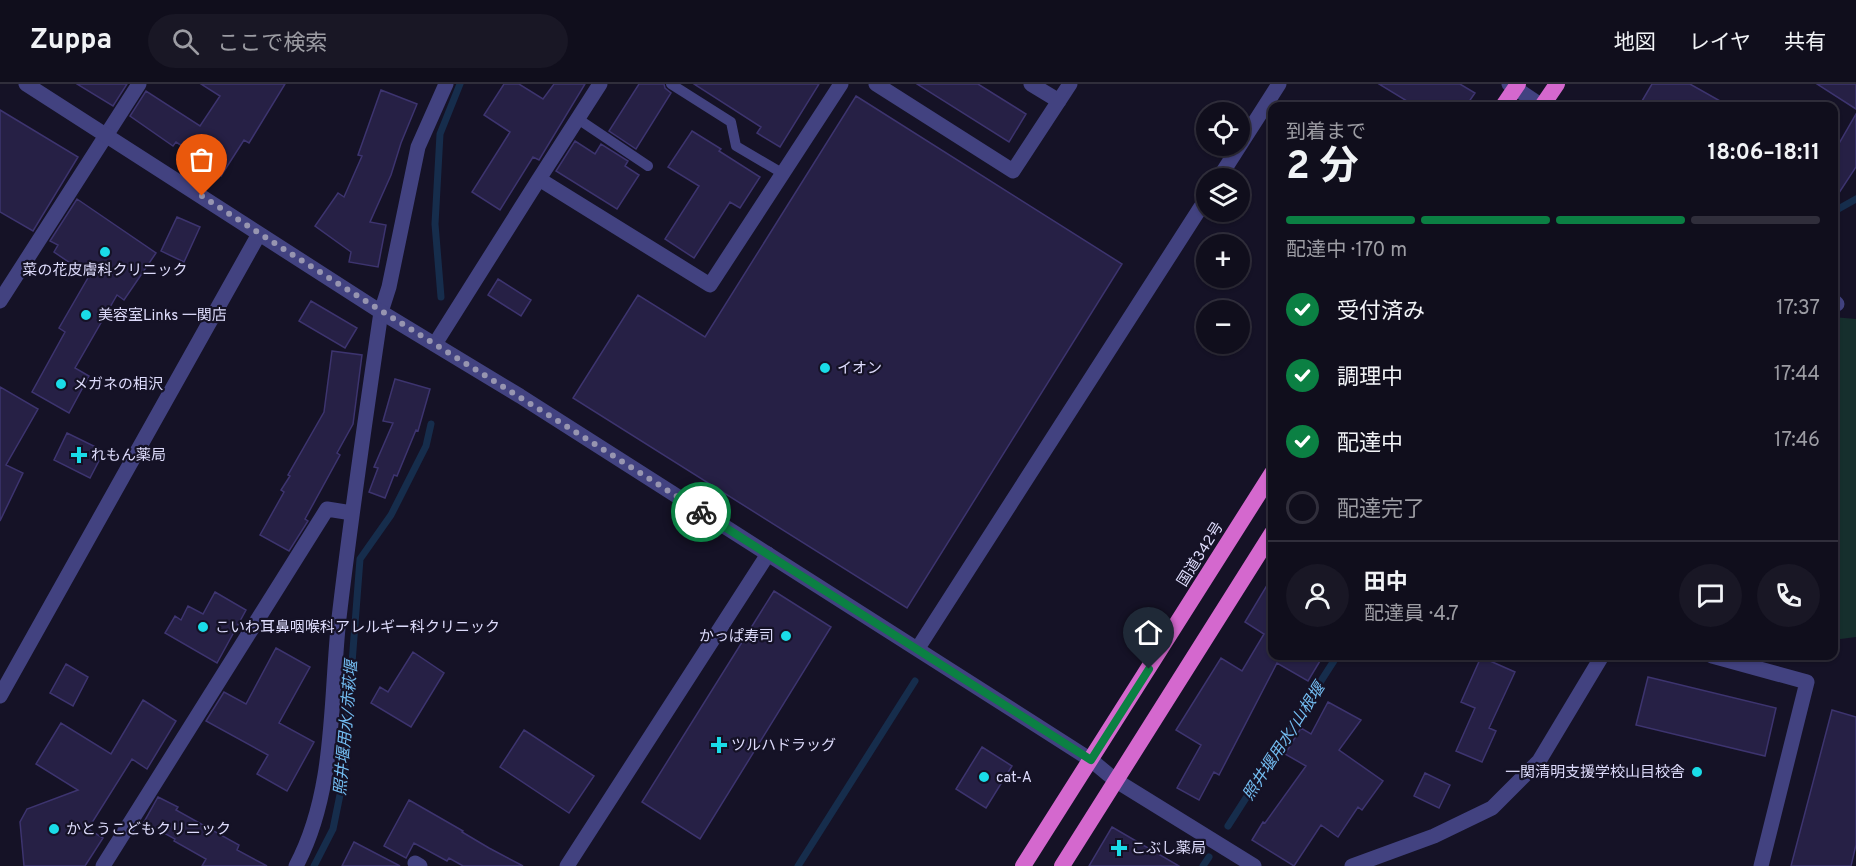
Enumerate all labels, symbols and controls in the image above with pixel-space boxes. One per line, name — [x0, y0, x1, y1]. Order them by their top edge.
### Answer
search box — [148, 14, 568, 68]
text: Zuppa — [30, 23, 112, 59]
icon: search — [169, 25, 202, 58]
text: 地図 — [1614, 30, 1656, 57]
text: レイヤ — [1689, 30, 1751, 57]
text: 共有 — [1784, 30, 1826, 57]
text: ここで検索 — [217, 31, 327, 58]
map controls — [1196, 102, 1250, 354]
button: locate — [1196, 102, 1250, 156]
text: 到着まで — [1286, 120, 1366, 146]
pin — [176, 134, 227, 196]
text: 18:06–18:11 — [1707, 140, 1820, 167]
icon: bag — [185, 143, 218, 176]
text: 2 分 — [1286, 144, 1359, 193]
button: layers — [1196, 168, 1250, 222]
button: + — [1196, 234, 1250, 288]
text: 配達中 · 170 m — [1286, 238, 1407, 264]
marker: 菜の花皮膚科クリニック — [98, 245, 112, 259]
place label: 菜の花皮膚科クリニック — [22, 262, 188, 281]
icon: check — [1286, 293, 1319, 326]
text: 17:37 — [1776, 296, 1820, 322]
text: 受付済み — [1337, 299, 1425, 326]
button: − — [1196, 300, 1250, 354]
place label: 美容室Links 一関店 — [98, 307, 227, 326]
marker: 美容室Links 一関店 — [79, 308, 93, 322]
icon: check — [1286, 359, 1319, 392]
place label: イオン — [837, 360, 882, 379]
marker: イオン — [818, 361, 832, 375]
text: 17:44 — [1774, 362, 1820, 388]
text: 調理中 — [1337, 365, 1403, 392]
place label: メガネの相沢 — [73, 376, 163, 395]
marker: メガネの相沢 — [54, 377, 68, 391]
icon: check — [1286, 425, 1319, 458]
text: 17:46 — [1774, 428, 1820, 454]
text: 配達中 — [1337, 431, 1403, 458]
place label: れもん薬局 — [91, 447, 166, 466]
marker: れもん薬局 — [72, 448, 86, 462]
courier — [671, 482, 731, 542]
icon: bike — [685, 496, 718, 529]
text: 配達完了 — [1337, 497, 1425, 524]
street label: 国道342号 — [1174, 519, 1229, 591]
button: person — [1286, 564, 1349, 627]
button: chat — [1679, 564, 1742, 627]
button: phone — [1757, 564, 1820, 627]
text: 田中 — [1364, 570, 1408, 597]
text: 配達員 · 4.7 — [1364, 602, 1459, 628]
pin — [1123, 607, 1174, 669]
icon: home — [1132, 616, 1165, 649]
place label: こいわ耳鼻咽喉科アレルギー科クリニック — [215, 619, 500, 638]
marker: こいわ耳鼻咽喉科アレルギー科クリニック — [196, 620, 210, 634]
place label: かっぱ寿司 — [699, 628, 774, 647]
marker: かっぱ寿司 — [779, 629, 793, 643]
water label: 照井堰用水/赤萩堰 — [331, 657, 363, 797]
water label: 照井堰用水/山根堰 — [1239, 677, 1332, 804]
place label: ツルハドラッグ — [731, 737, 836, 756]
marker: ツルハドラッグ — [712, 738, 726, 752]
place label: 一関清明支援学校山目校舎 — [1505, 764, 1685, 783]
marker: 一関清明支援学校山目校舎 — [1690, 765, 1704, 779]
place label: cat-A — [996, 769, 1032, 788]
marker: cat-A — [977, 770, 991, 784]
place label: かとうこどもクリニック — [66, 821, 231, 840]
marker: かとうこどもクリニック — [47, 822, 61, 836]
place label: こぶし薬局 — [1131, 840, 1206, 859]
marker: こぶし薬局 — [1112, 841, 1126, 855]

